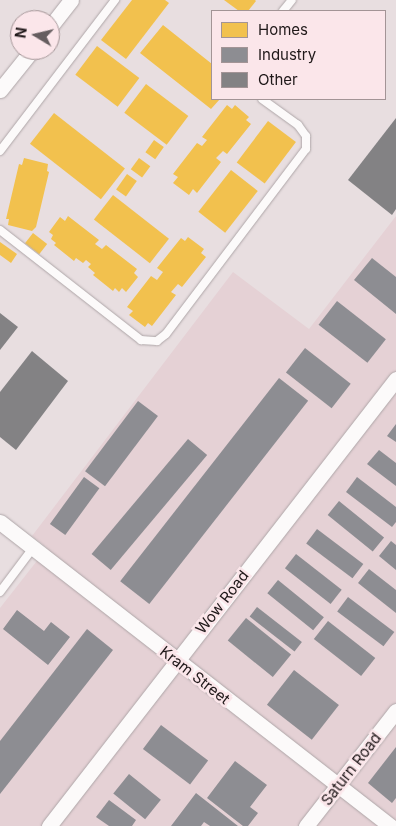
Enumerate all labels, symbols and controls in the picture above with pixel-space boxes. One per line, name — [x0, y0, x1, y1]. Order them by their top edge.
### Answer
north arrow — [10, 10, 60, 60]
legend — [211, 10, 386, 100]
text: Homes — [258, 20, 308, 39]
text: N — [11, 26, 30, 39]
text: Industry — [258, 45, 316, 64]
text: Other — [258, 70, 298, 89]
street label: Wow Road — [192, 567, 252, 637]
street label: Kram Street — [156, 642, 234, 708]
street label: Saturn Road — [317, 729, 385, 809]

